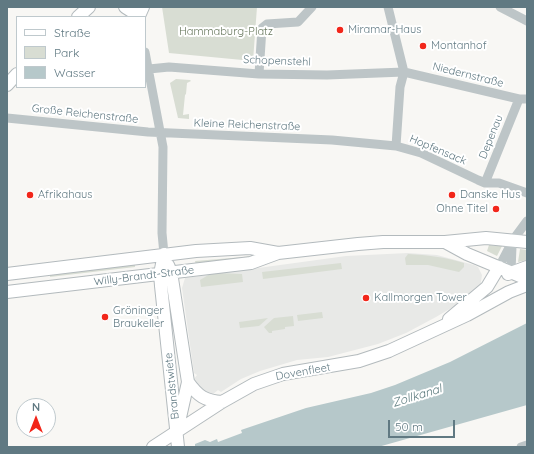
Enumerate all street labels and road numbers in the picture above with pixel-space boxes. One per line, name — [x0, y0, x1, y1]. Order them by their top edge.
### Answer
street label: Schopenstehl — [243, 53, 311, 69]
street label: Niedernstraße — [431, 60, 505, 90]
street label: Große Reichenstraße — [31, 102, 139, 126]
street label: Depenau — [476, 113, 506, 161]
street label: Kleine Reichenstraße — [193, 117, 301, 133]
street label: Hopfensack — [407, 132, 469, 168]
street label: Willy-Brandt-Straße — [93, 263, 195, 289]
street label: Brandstwiete — [162, 352, 182, 420]
street label: Dovenfleet — [274, 361, 332, 383]

